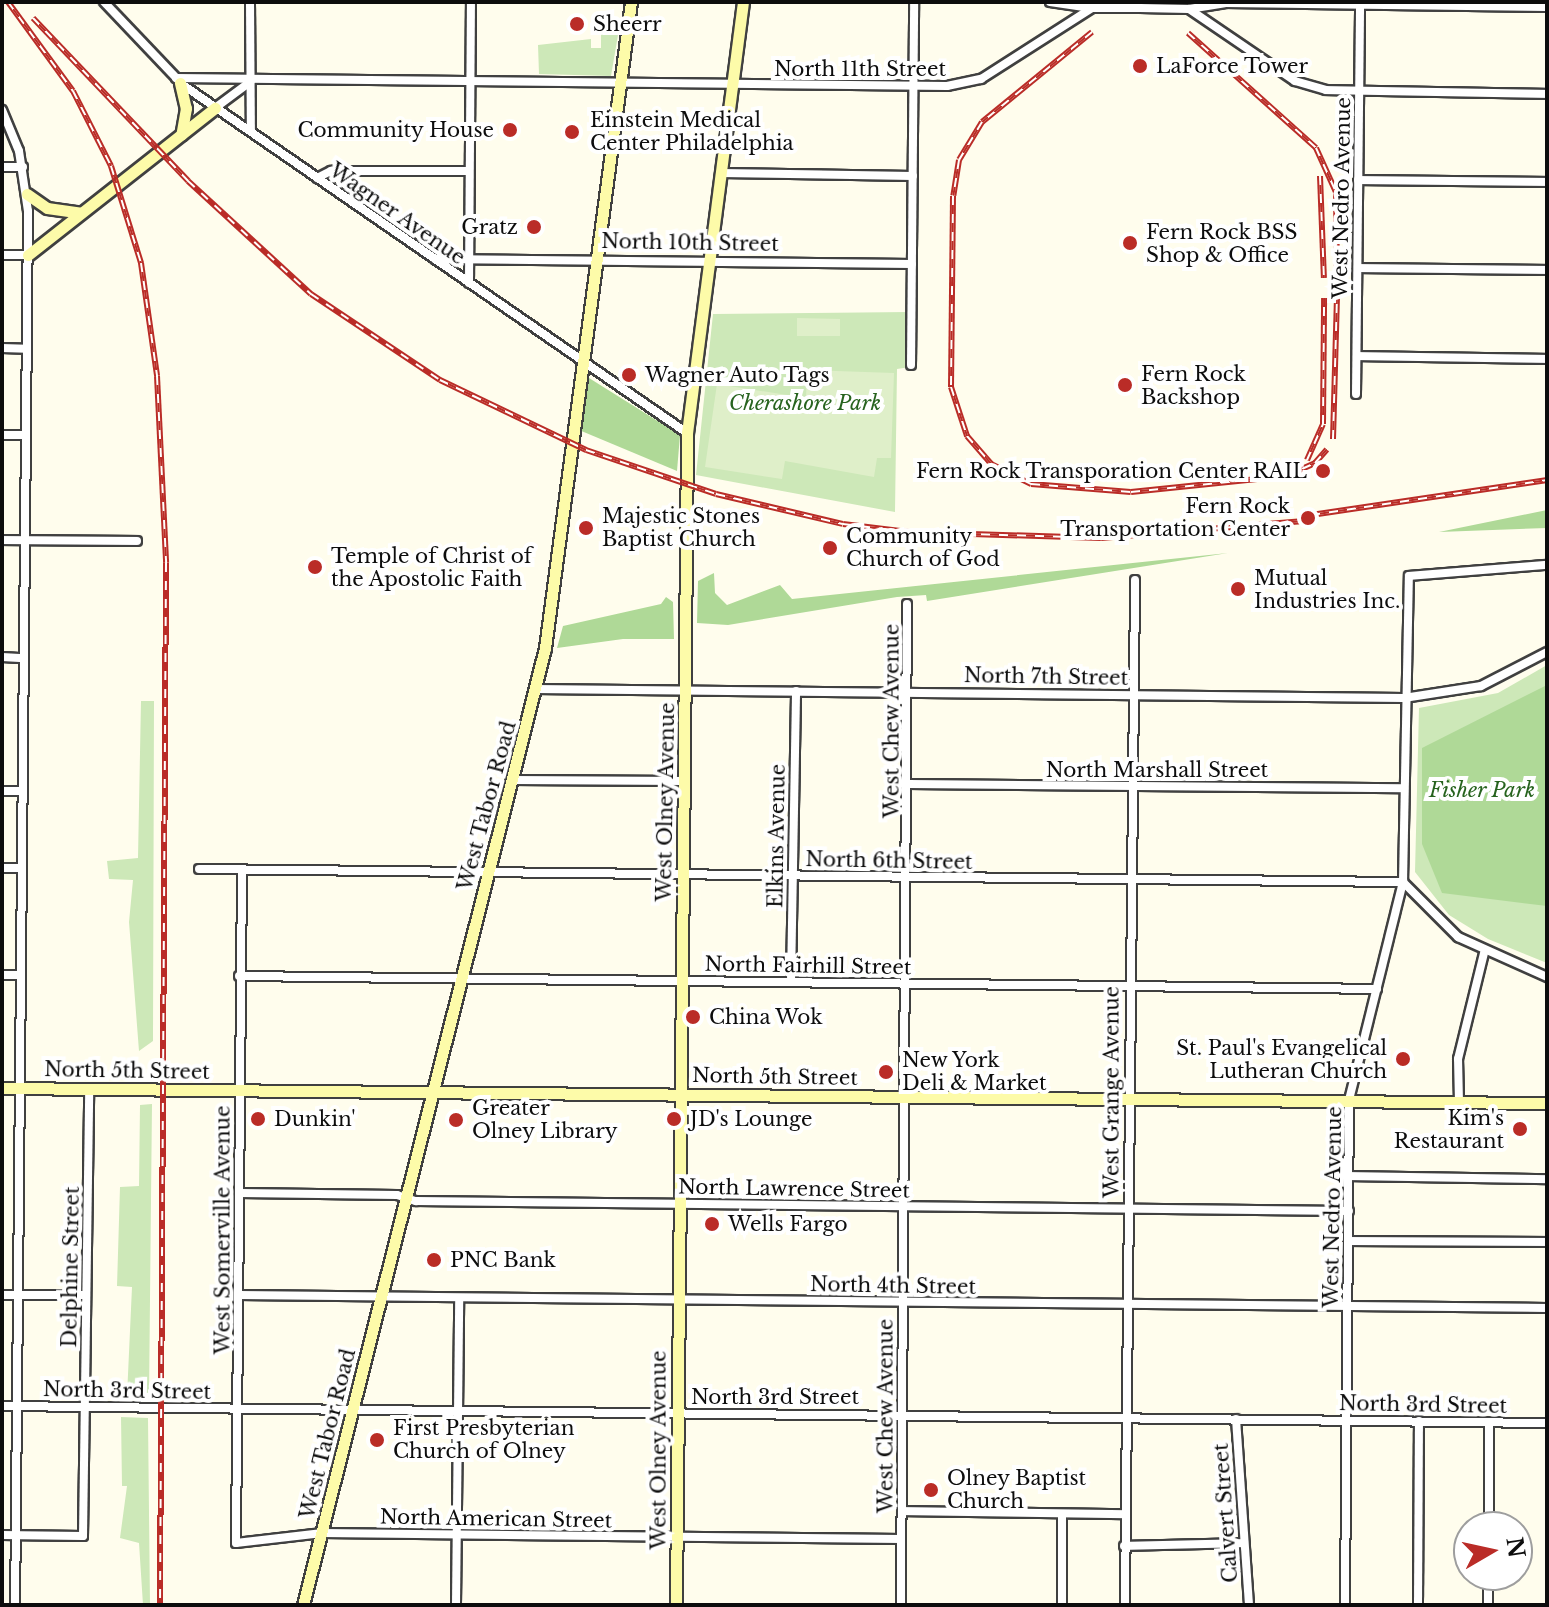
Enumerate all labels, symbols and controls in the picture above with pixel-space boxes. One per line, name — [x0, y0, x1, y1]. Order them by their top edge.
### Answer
place label: Sheerr — [593, 12, 662, 36]
marker: Sheerr — [568, 15, 586, 33]
place label: LaForce Tower — [1156, 54, 1309, 78]
street label: North 11th Street — [774, 57, 946, 81]
marker: LaForce Tower — [1131, 57, 1149, 75]
street label: West Nedro Avenue — [1328, 97, 1356, 299]
place label: Einstein Medical Center Philadelphia — [590, 108, 794, 155]
place label: Community House — [297, 118, 494, 142]
marker: Community House — [501, 121, 519, 139]
marker: Einstein Medical Center Philadelphia — [561, 121, 583, 143]
street label: Wagner Avenue — [324, 158, 470, 270]
place label: Gratz — [461, 215, 518, 239]
marker: Gratz — [525, 218, 543, 236]
place label: Fern Rock BSS Shop & Office — [1146, 220, 1298, 267]
street label: North 10th Street — [601, 229, 779, 257]
marker: Fern Rock BSS Shop & Office — [1121, 234, 1139, 252]
place label: Fern Rock Backshop — [1141, 362, 1246, 409]
place label: Wagner Auto Tags — [645, 363, 831, 387]
marker: Wagner Auto Tags — [620, 366, 638, 384]
marker: Fern Rock Backshop — [1116, 376, 1134, 394]
park label: Cherashore Park — [729, 391, 881, 415]
place label: Fern Rock Transporation Center RAIL — [915, 459, 1307, 483]
marker: Fern Rock Transporation Center RAIL — [1314, 462, 1332, 480]
place label: Fern Rock Transportation Center — [1060, 494, 1290, 541]
place label: Majestic Stones Baptist Church — [602, 504, 760, 551]
marker: Fern Rock Transportation Center — [1297, 507, 1319, 529]
marker: Majestic Stones Baptist Church — [577, 519, 595, 537]
place label: Community Church of God — [846, 524, 1000, 571]
marker: Community Church of God — [821, 539, 839, 557]
place label: Temple of Christ of the Apostolic Faith — [331, 544, 532, 591]
marker: Temple of Christ of the Apostolic Faith — [306, 558, 324, 576]
place label: Mutual Industries Inc. — [1254, 566, 1400, 613]
marker: Mutual Industries Inc. — [1229, 580, 1247, 598]
street label: West Chew Avenue — [880, 623, 904, 819]
street label: North 7th Street — [964, 664, 1128, 690]
street label: West Olney Avenue — [652, 701, 680, 903]
street label: West Tabor Road — [453, 718, 521, 894]
street label: North Marshall Street — [1046, 758, 1268, 782]
street label: Elkins Avenue — [764, 763, 790, 909]
park label: Fisher Park — [1429, 778, 1535, 802]
street label: North 6th Street — [805, 848, 973, 874]
street label: North Fairhill Street — [704, 952, 912, 980]
street label: West Grange Avenue — [1100, 986, 1124, 1198]
place label: China Wok — [709, 1005, 824, 1029]
marker: China Wok — [684, 1008, 702, 1026]
place label: St. Paul's Evangelical Lutheran Church — [1176, 1036, 1387, 1083]
place label: New York Deli & Market — [902, 1048, 1047, 1095]
marker: St. Paul's Evangelical Lutheran Church — [1394, 1050, 1412, 1068]
street label: North 5th Street — [44, 1058, 210, 1084]
marker: New York Deli & Market — [877, 1063, 895, 1081]
street label: North 5th Street — [692, 1064, 858, 1090]
place label: Greater Olney Library — [472, 1096, 618, 1143]
street label: West Somerville Avenue — [211, 1105, 235, 1355]
street label: West Nedro Avenue — [1319, 1106, 1347, 1308]
place label: Kim's Restaurant — [1394, 1106, 1504, 1153]
place label: Dunkin' — [274, 1107, 356, 1131]
place label: JD's Lounge — [690, 1107, 812, 1131]
marker: Dunkin' — [249, 1110, 267, 1128]
marker: JD's Lounge — [665, 1110, 683, 1128]
marker: Greater Olney Library — [447, 1111, 465, 1129]
marker: Kim's Restaurant — [1511, 1120, 1529, 1138]
street label: North Lawrence Street — [678, 1175, 910, 1203]
street label: Delphine Street — [58, 1186, 84, 1348]
place label: Wells Fargo — [728, 1212, 848, 1236]
marker: Wells Fargo — [703, 1215, 721, 1233]
place label: PNC Bank — [450, 1248, 556, 1272]
marker: PNC Bank — [425, 1251, 443, 1269]
street label: North 4th Street — [810, 1273, 976, 1299]
street label: West Chew Avenue — [874, 1318, 898, 1514]
street label: West Tabor Road — [295, 1346, 361, 1522]
street label: West Olney Avenue — [647, 1350, 671, 1550]
street label: North 3rd Street — [43, 1378, 211, 1404]
street label: North 3rd Street — [691, 1385, 859, 1409]
street label: North 3rd Street — [1339, 1392, 1507, 1418]
place label: First Presbyterian Church of Olney — [393, 1416, 574, 1463]
marker: First Presbyterian Church of Olney — [368, 1431, 386, 1449]
street label: Calvert Street — [1209, 1442, 1243, 1584]
place label: Olney Baptist Church — [947, 1466, 1087, 1513]
marker: Olney Baptist Church — [922, 1481, 940, 1499]
street label: North American Street — [379, 1505, 613, 1533]
north arrow — [1453, 1511, 1533, 1591]
text: N — [1500, 1535, 1530, 1560]

